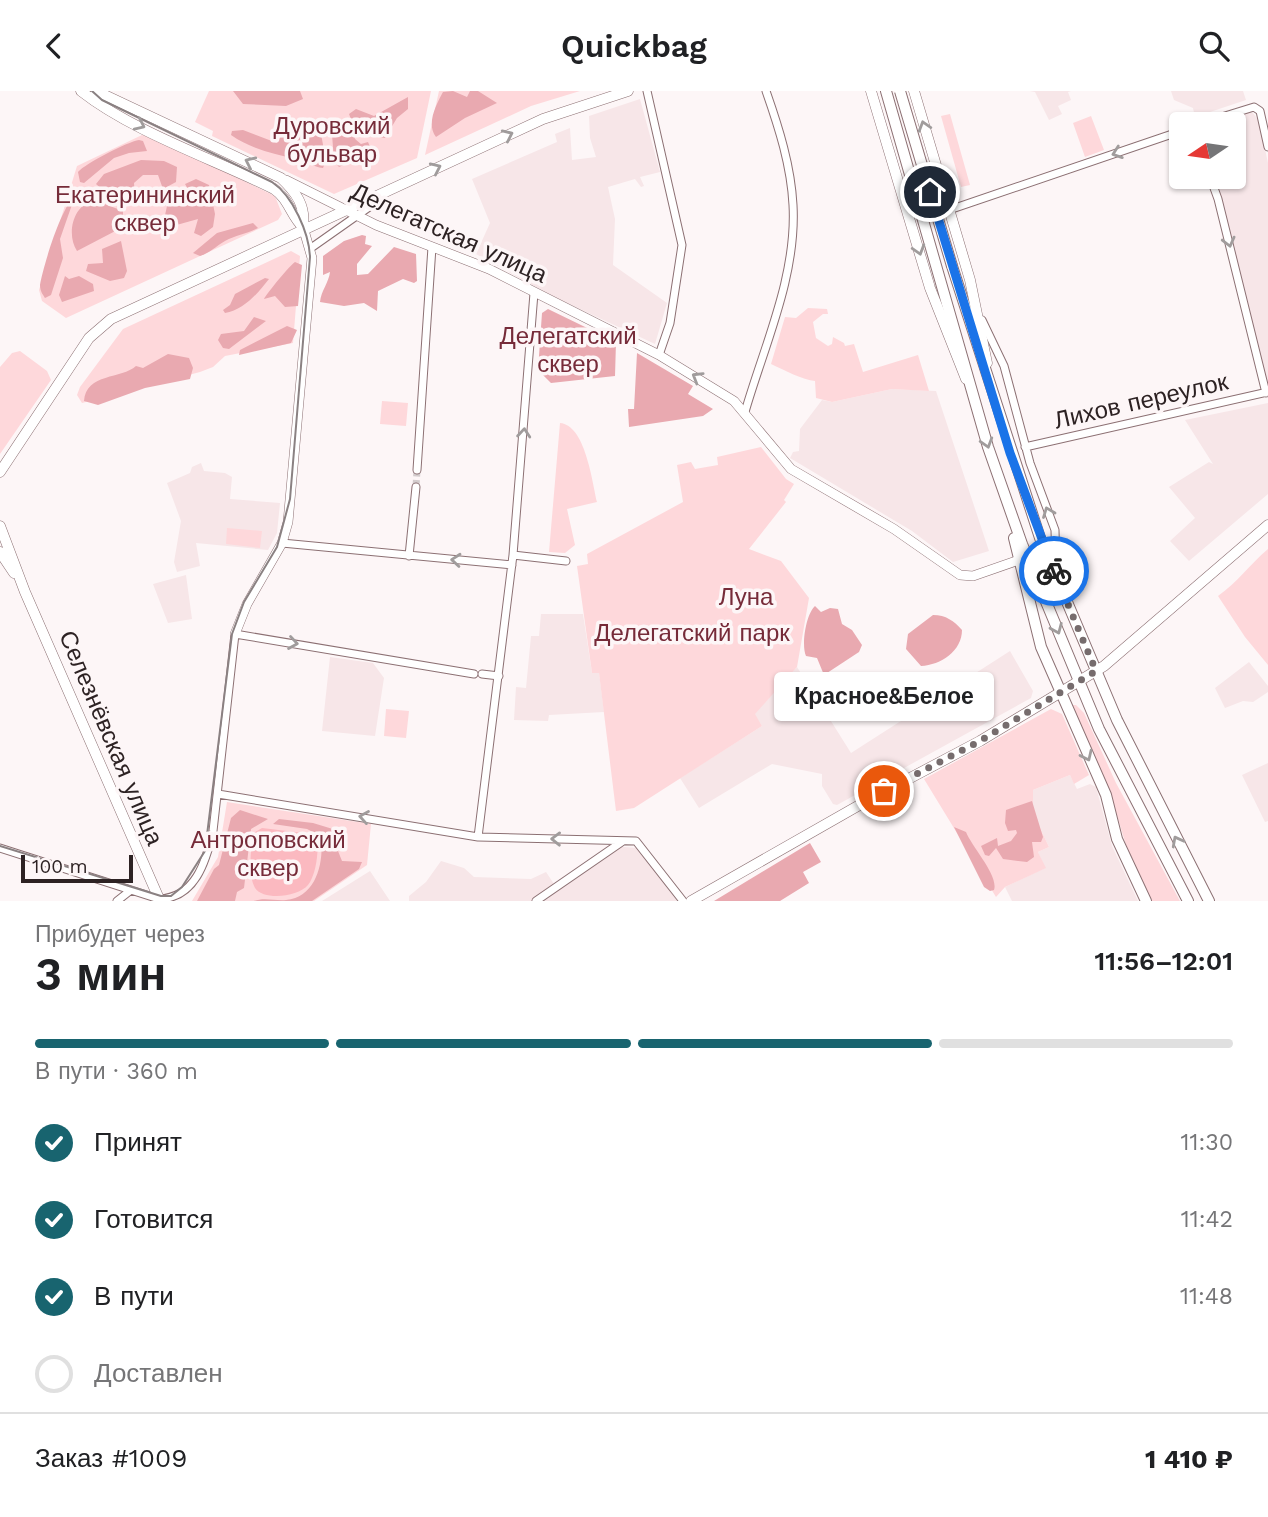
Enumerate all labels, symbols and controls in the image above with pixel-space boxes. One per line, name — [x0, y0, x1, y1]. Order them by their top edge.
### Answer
icon: back — [35, 27, 73, 65]
text: Quickbag — [561, 27, 707, 65]
icon: search — [1195, 27, 1233, 65]
park label: Дуровский бульвар — [274, 112, 391, 168]
north arrow — [1169, 112, 1246, 189]
map controls — [1169, 112, 1246, 189]
one-way arrow — [133, 117, 145, 131]
one-way arrow — [918, 120, 933, 132]
one-way arrow — [501, 129, 513, 143]
one-way arrow — [1111, 145, 1123, 159]
one-way arrow — [245, 157, 257, 171]
one-way arrow — [429, 162, 441, 176]
pin — [900, 162, 960, 222]
icon: home — [911, 173, 949, 211]
street label: Делегатская улица — [347, 177, 552, 289]
park label: Екатерининский сквер — [55, 181, 235, 237]
one-way arrow — [1221, 236, 1235, 248]
one-way arrow — [910, 244, 925, 256]
park label: Делегатский сквер — [499, 322, 637, 378]
street label: Лихов переулок — [1051, 367, 1231, 435]
one-way arrow — [691, 373, 704, 386]
one-way arrow — [516, 427, 531, 438]
one-way arrow — [978, 436, 993, 448]
one-way arrow — [1042, 507, 1056, 519]
courier — [1019, 536, 1089, 606]
icon: bike — [1035, 552, 1073, 590]
one-way arrow — [451, 553, 462, 568]
park label: Луна — [719, 583, 774, 611]
park label: Делегатский парк — [594, 619, 790, 647]
one-way arrow — [1048, 623, 1062, 635]
street label: Селезнёвская улица — [53, 627, 169, 850]
one-way arrow — [287, 635, 299, 650]
callout: Красное&Белое — [774, 672, 994, 721]
text: Красное&Белое — [794, 683, 974, 710]
one-way arrow — [1079, 749, 1093, 761]
pin — [854, 761, 914, 821]
icon: bag — [865, 772, 903, 810]
one-way arrow — [358, 810, 370, 825]
park label: Антроповский сквер — [190, 826, 346, 882]
one-way arrow — [550, 832, 561, 847]
one-way arrow — [1172, 835, 1186, 848]
scale bar — [21, 852, 133, 884]
text: 100 m — [32, 855, 88, 878]
text: Прибудет через — [35, 921, 205, 948]
text: 11:56–12:01 — [1095, 946, 1233, 976]
text: 3 мин — [35, 947, 166, 1001]
text: В пути · 360 m — [35, 1058, 198, 1085]
icon: check — [35, 1124, 73, 1162]
text: Принят — [94, 1127, 182, 1157]
text: 11:30 — [1181, 1129, 1233, 1156]
icon: check — [35, 1201, 73, 1239]
text: Готовится — [94, 1204, 213, 1234]
text: 11:42 — [1181, 1206, 1233, 1233]
icon: check — [35, 1278, 73, 1316]
text: В пути — [94, 1281, 174, 1311]
text: 11:48 — [1180, 1283, 1233, 1310]
text: Доставлен — [94, 1358, 223, 1388]
text: Заказ #1009 — [35, 1443, 187, 1473]
text: 1 410 ₽ — [1145, 1444, 1233, 1474]

